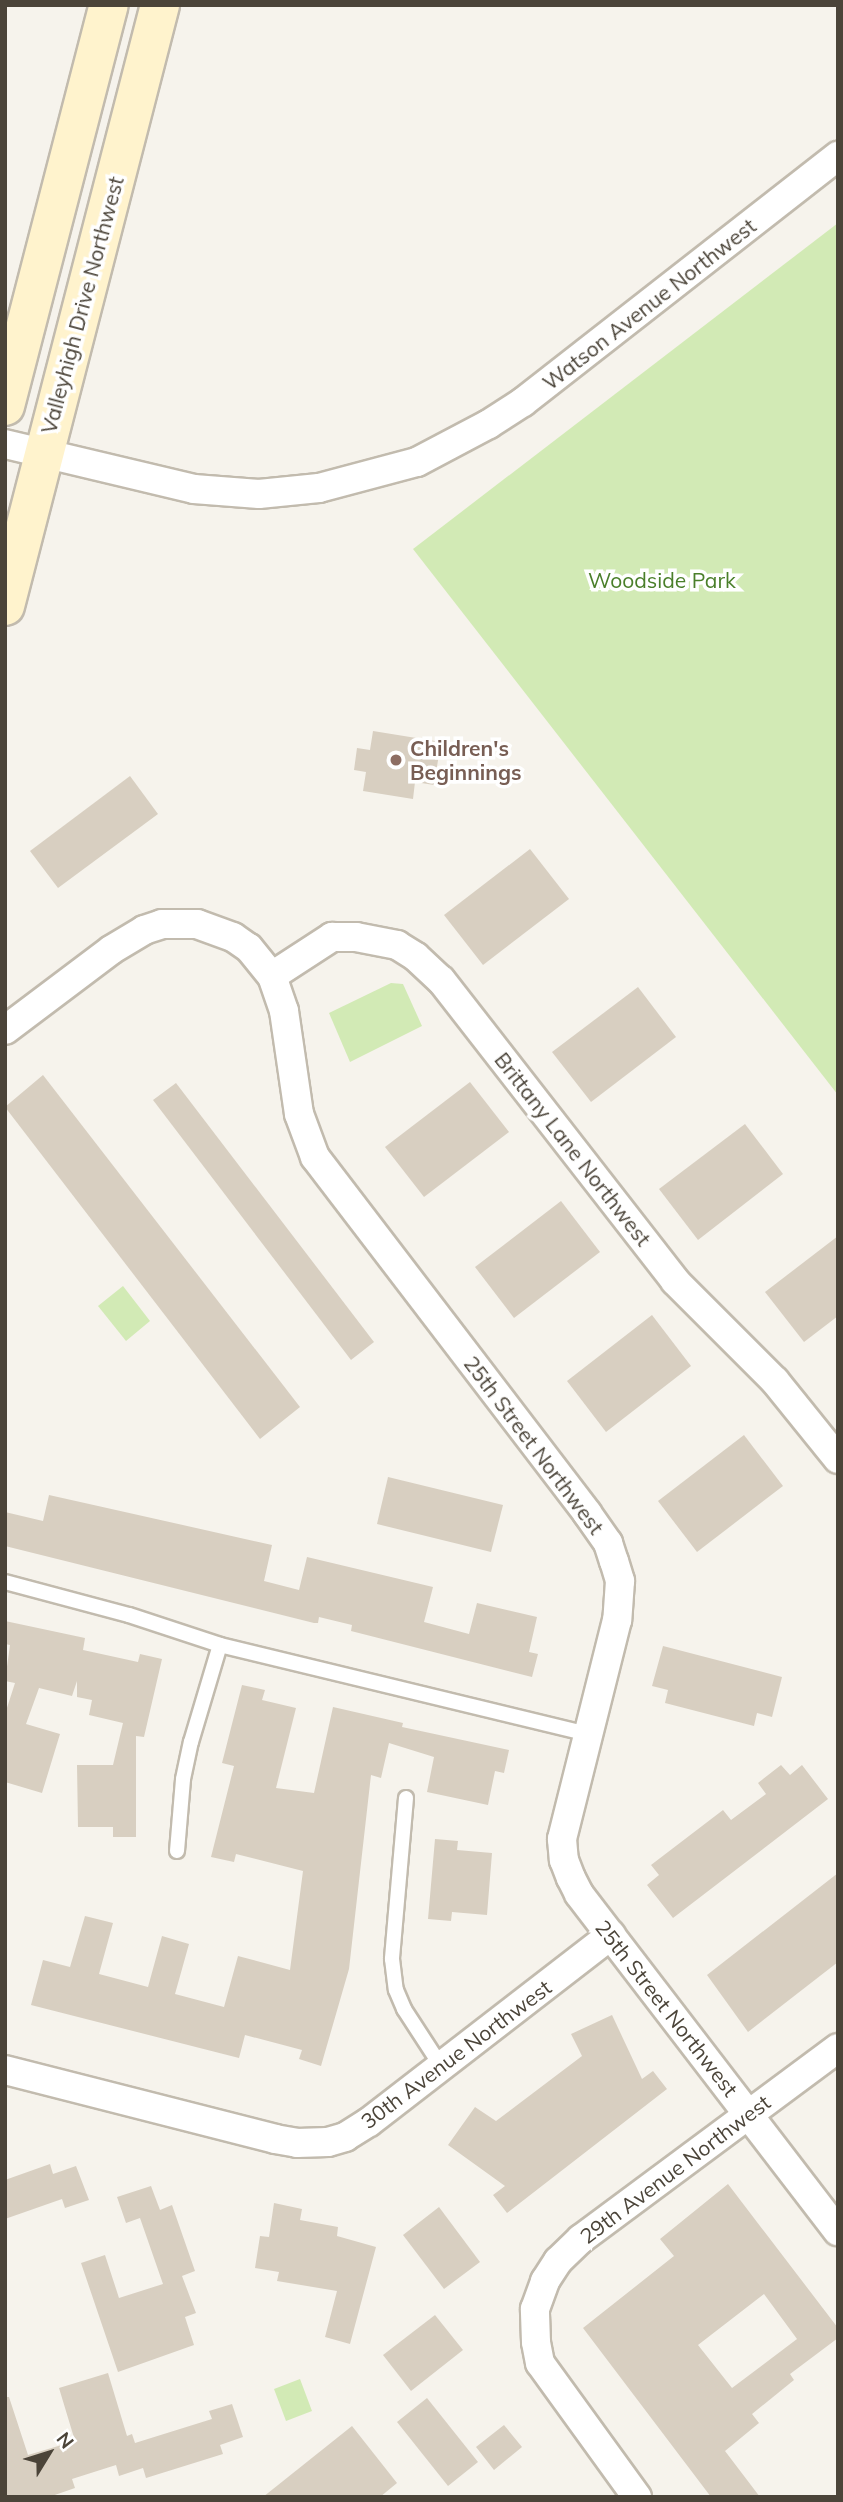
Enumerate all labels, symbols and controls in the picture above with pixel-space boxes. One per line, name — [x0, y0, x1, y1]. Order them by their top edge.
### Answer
street label: Valleyhigh Drive Northwest — [36, 174, 128, 436]
street label: Watson Avenue Northwest — [537, 213, 761, 395]
park label: Woodside Park — [588, 567, 736, 593]
place label: Children's Beginnings — [410, 735, 522, 785]
marker: Children's Beginnings — [388, 752, 404, 768]
street label: Brittany Lane Northwest — [490, 1047, 656, 1251]
street label: 25th Street Northwest — [459, 1351, 609, 1539]
street label: 25th Street Northwest — [590, 1915, 744, 2101]
street label: 30th Avenue Northwest — [356, 1974, 556, 2134]
street label: 29th Avenue Northwest — [575, 2089, 775, 2249]
north arrow — [14, 2418, 84, 2488]
text: N — [52, 2427, 79, 2453]

